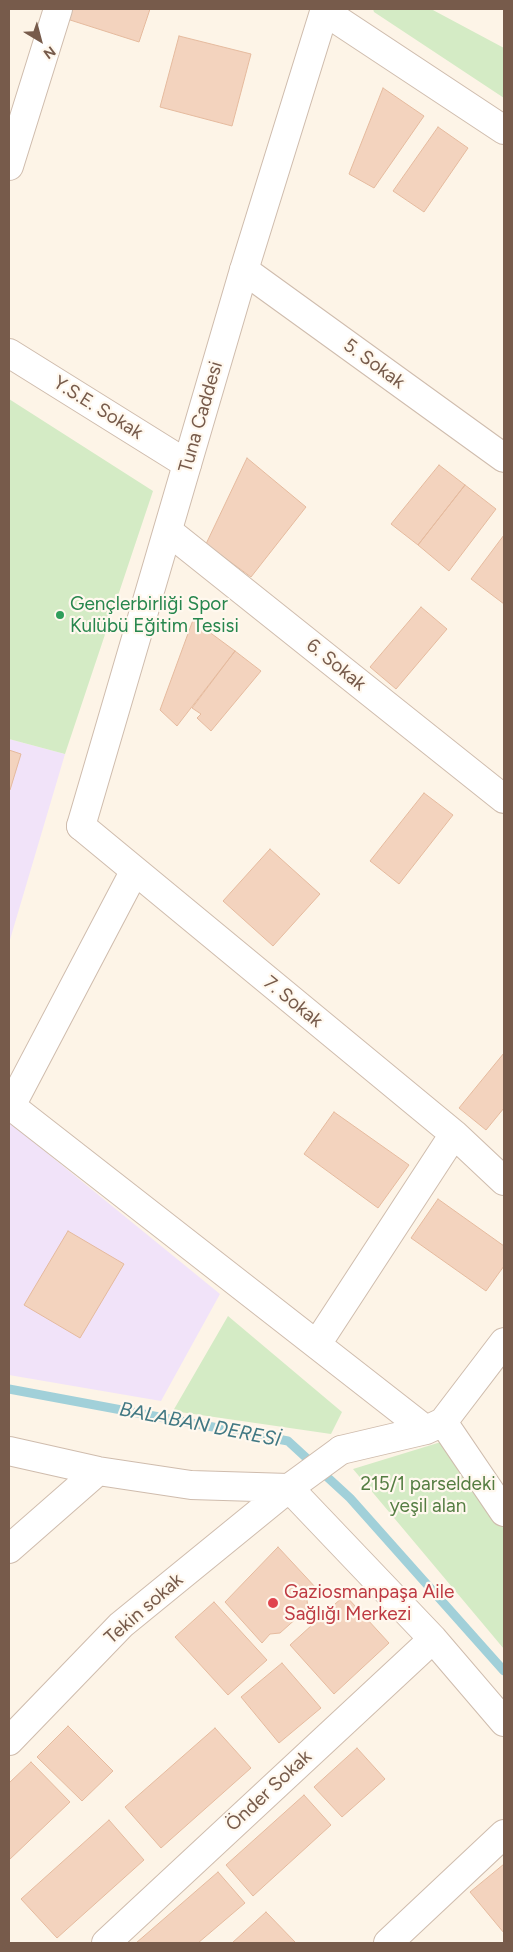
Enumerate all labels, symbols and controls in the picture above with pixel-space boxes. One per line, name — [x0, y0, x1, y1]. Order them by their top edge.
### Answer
north arrow — [15, 15, 65, 65]
text: N — [40, 42, 59, 62]
street label: 5. Sokak — [339, 334, 409, 394]
street label: Tuna Caddesi — [174, 359, 228, 475]
street label: Y.S.E. Sokak — [49, 371, 147, 445]
place label: Gençlerbirliği Spor Kulübü Eğitim Tesisi — [70, 593, 239, 637]
marker: Gençlerbirliği Spor Kulübü Eğitim Tesisi — [54, 609, 66, 621]
street label: 6. Sokak — [302, 634, 370, 696]
street label: 7. Sokak — [259, 971, 327, 1033]
water label: BALABAN DERESİ — [117, 1398, 283, 1452]
park label: 215/1 parseldeki yeşil alan — [360, 1473, 496, 1517]
street label: Tekin sokak — [100, 1569, 188, 1649]
place label: Gaziosmanpaşa Aile Sağlığı Merkezi — [284, 1581, 454, 1625]
marker: Gaziosmanpaşa Aile Sağlığı Merkezi — [266, 1596, 280, 1610]
street label: Önder Sokak — [222, 1746, 316, 1836]

